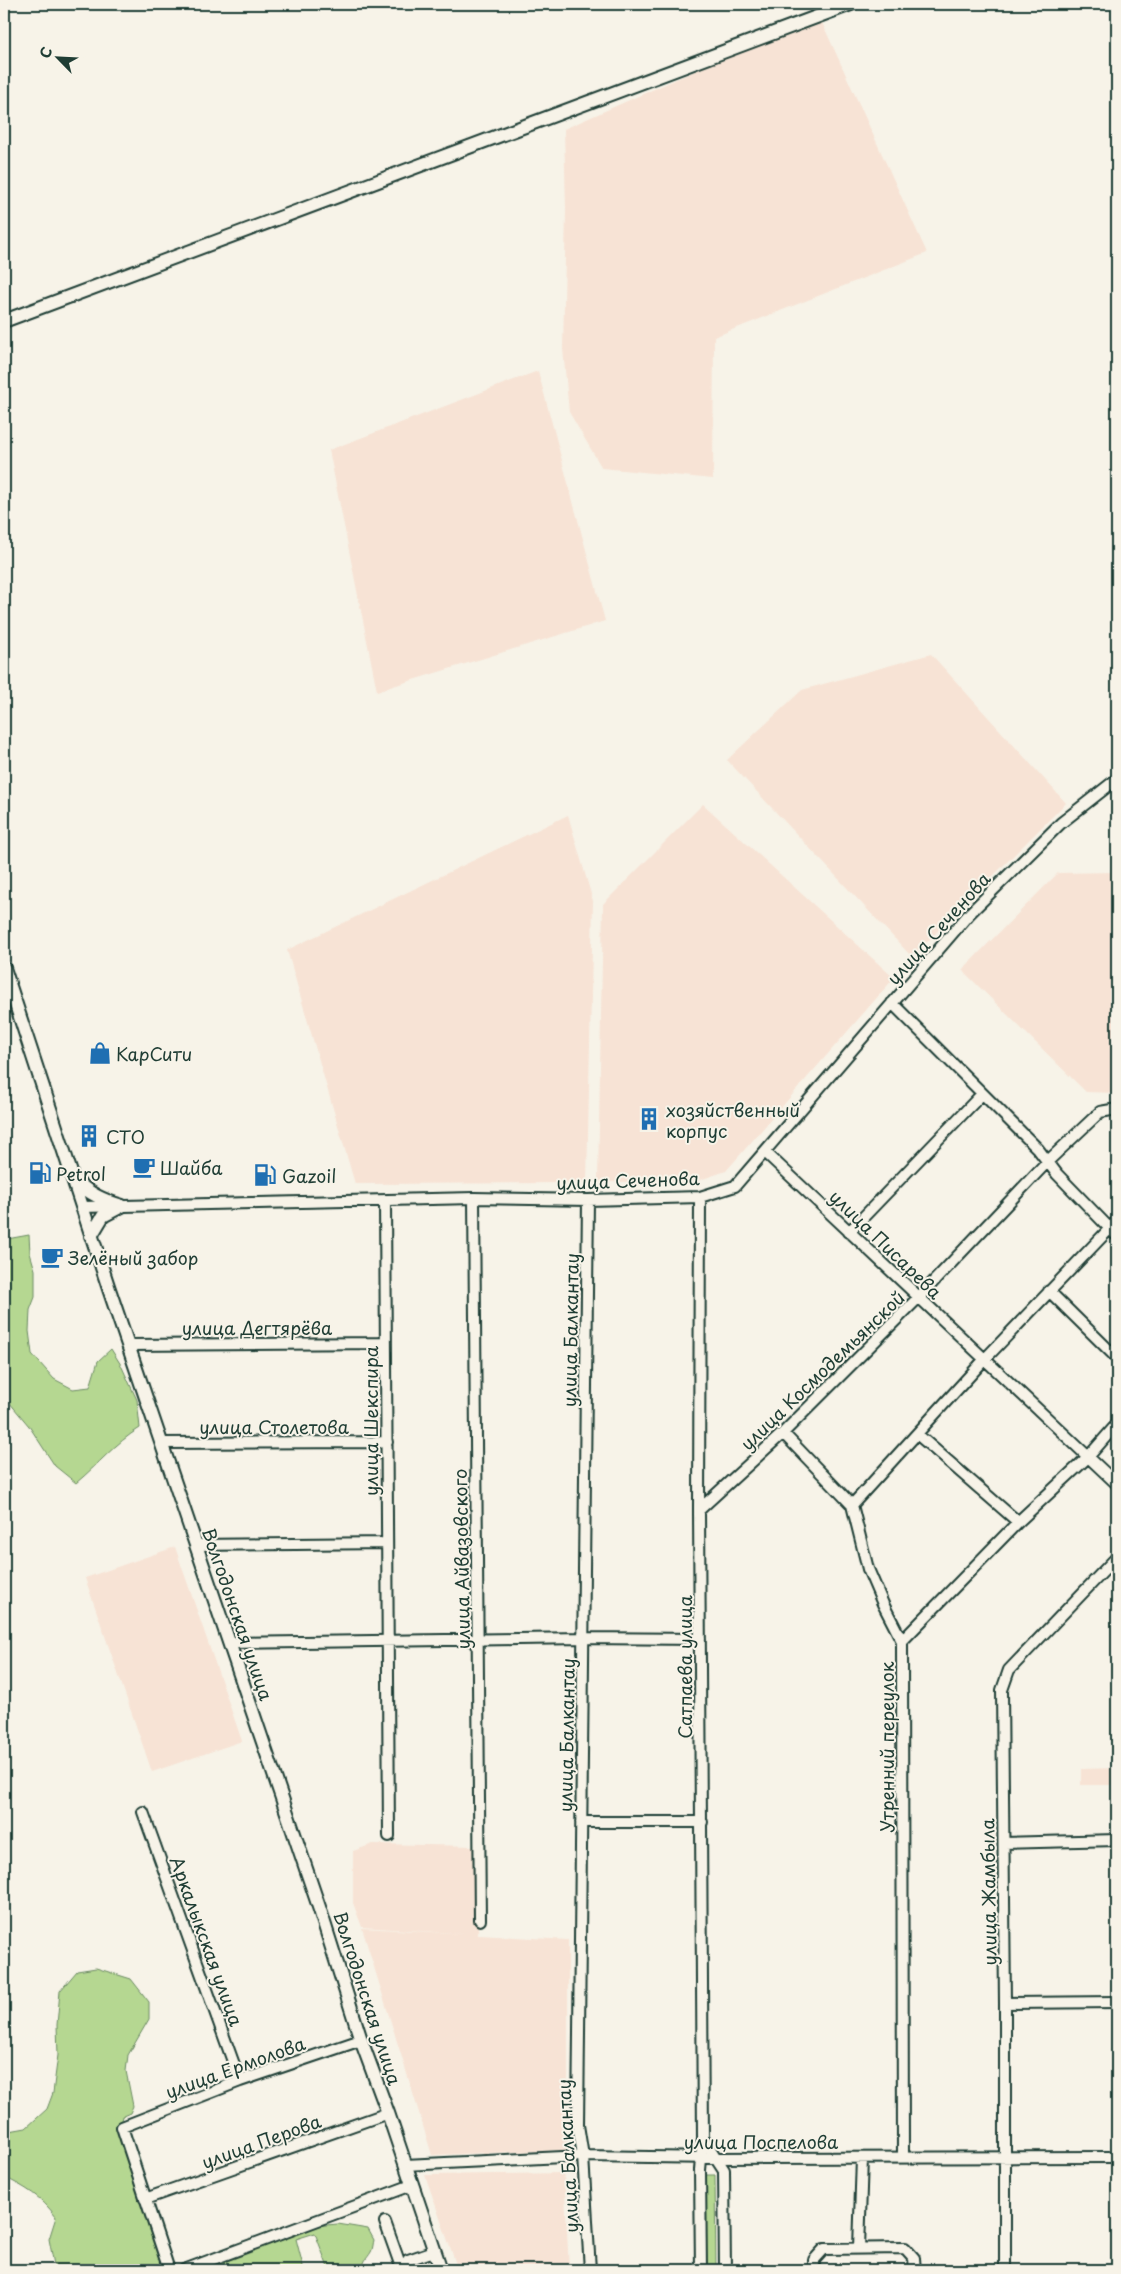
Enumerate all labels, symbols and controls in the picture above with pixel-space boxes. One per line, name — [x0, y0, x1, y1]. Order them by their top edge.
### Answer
north arrow — [32, 32, 82, 82]
text: С — [34, 43, 57, 62]
street label: улица Сеченова — [880, 865, 997, 990]
shop icon: КарСити — [87, 1040, 113, 1066]
place label: КарСити — [116, 1040, 192, 1067]
place label: хозяйственный корпус — [666, 1096, 800, 1144]
building icon: хозяйственный корпус — [636, 1106, 662, 1132]
building icon: СТО — [76, 1123, 102, 1149]
place label: СТО — [106, 1123, 145, 1150]
cafe icon: Шайба — [131, 1154, 157, 1180]
place label: Шайба — [160, 1154, 223, 1181]
fuel station icon: Petrol — [27, 1160, 53, 1186]
place label: Petrol — [56, 1160, 106, 1187]
fuel station icon: Gazoil — [252, 1162, 278, 1188]
place label: Gazoil — [282, 1162, 336, 1189]
street label: улица Сеченова — [556, 1164, 701, 1196]
street label: улица Писарева — [824, 1183, 949, 1305]
cafe icon: Зелёный забор — [39, 1244, 65, 1270]
place label: Зелёный забор — [68, 1244, 198, 1271]
street label: улица Балкантау — [555, 1253, 585, 1407]
street label: улица Космодемьянской — [734, 1284, 910, 1456]
street label: улица Дегтярёва — [182, 1314, 333, 1341]
street label: улица Шекспира — [357, 1345, 384, 1496]
street label: улица Столетова — [199, 1413, 350, 1440]
street label: улица Айвазовского — [446, 1468, 476, 1650]
street label: Волгодонская улица — [196, 1524, 280, 1705]
street label: Сатпаева улица — [671, 1595, 698, 1739]
street label: улица Балкантау — [551, 1658, 581, 1812]
street label: Утренний переулок — [873, 1661, 900, 1832]
street label: улица Жамбыла — [973, 1817, 1003, 1966]
street label: Аркалыкская улица — [164, 1852, 250, 2030]
street label: Волгодонская улица — [327, 1908, 409, 2089]
street label: улица Ермолова — [161, 2029, 310, 2105]
street label: улица Балкантау — [549, 2078, 585, 2234]
street label: улица Перова — [198, 2107, 325, 2175]
street label: улица Поспелова — [684, 2128, 839, 2155]

